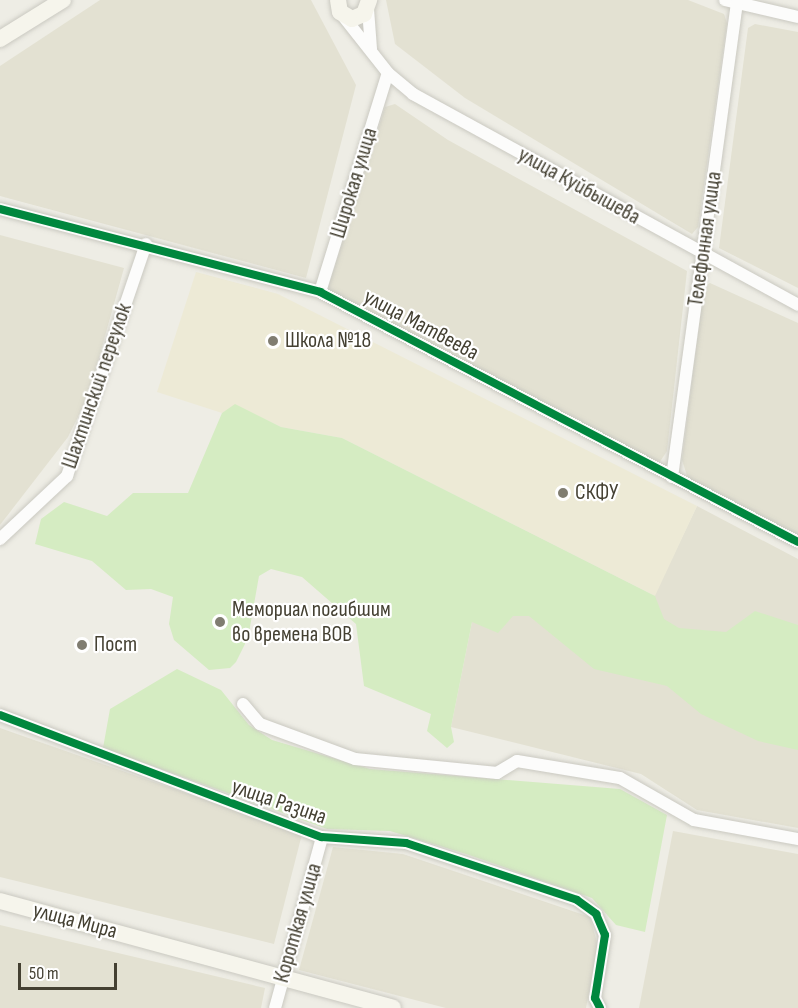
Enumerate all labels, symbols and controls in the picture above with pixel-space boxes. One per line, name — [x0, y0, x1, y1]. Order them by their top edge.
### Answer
street label: Широкая улица — [325, 125, 383, 241]
street label: улица Куйбышева — [513, 142, 645, 230]
street label: Телефонная улица — [682, 170, 728, 308]
street label: улица Матвеева — [359, 284, 483, 366]
street label: Шахтинский переулок — [56, 300, 138, 472]
place label: Школа №18 — [285, 328, 371, 354]
marker: Школа №18 — [266, 334, 280, 348]
place label: СКФУ — [575, 480, 618, 506]
marker: СКФУ — [556, 486, 570, 500]
place label: Мемориал погибшим во времена ВОВ — [232, 596, 391, 648]
marker: Мемориал погибшим во времена ВОВ — [213, 615, 227, 629]
place label: Пост — [94, 632, 137, 658]
marker: Пост — [75, 638, 89, 652]
street label: улица Разина — [228, 773, 330, 831]
street label: Короткая улица — [268, 860, 328, 986]
street label: улица Мира — [30, 897, 120, 945]
scale bar — [21, 951, 120, 989]
text: 50 m — [29, 963, 59, 984]

